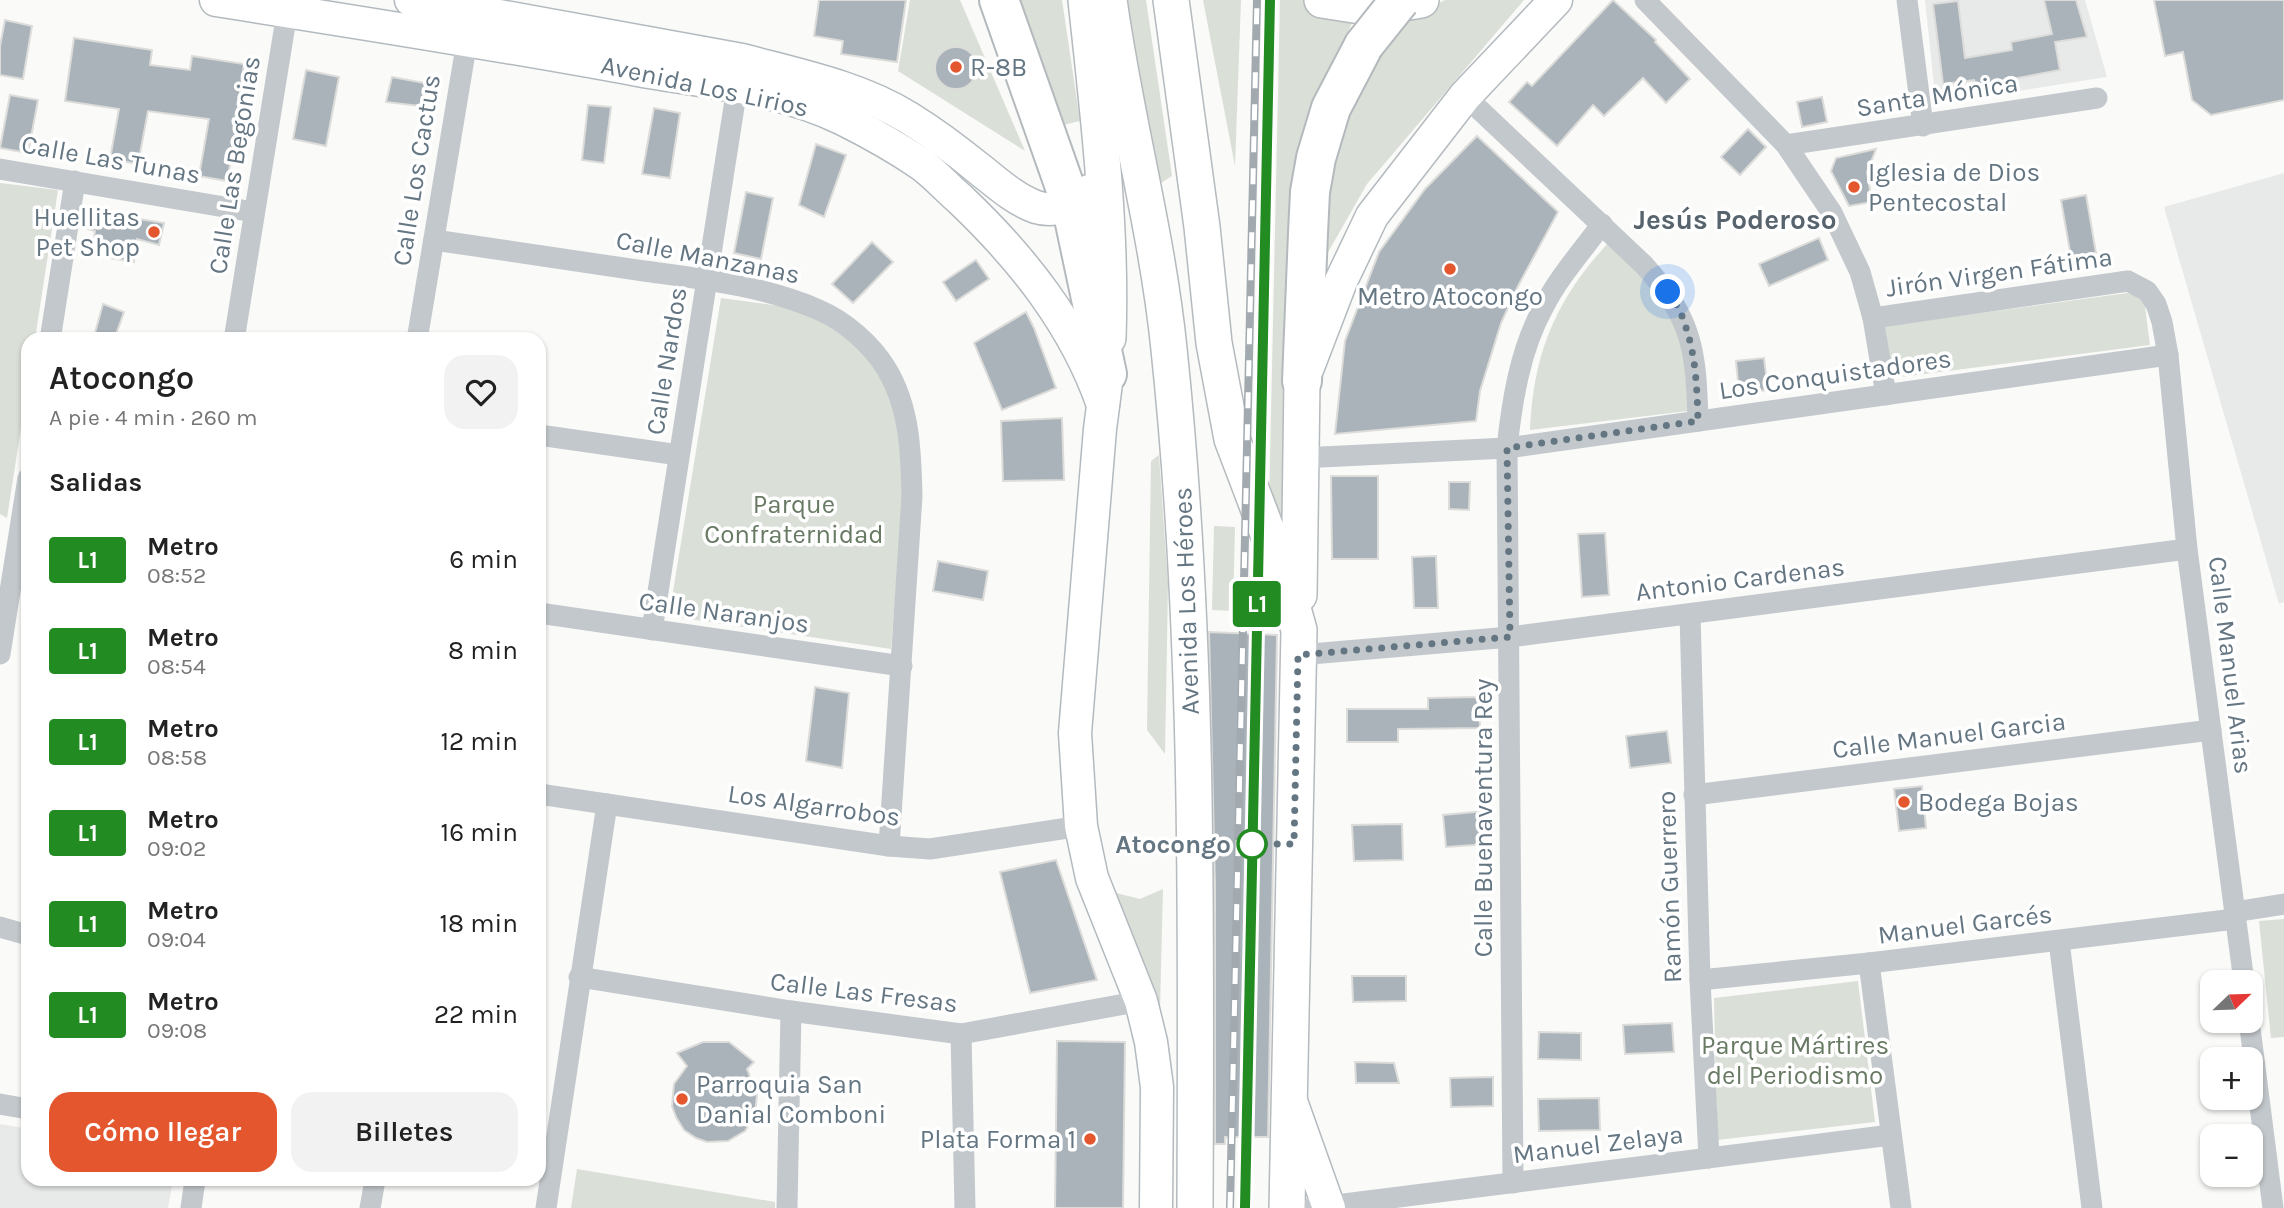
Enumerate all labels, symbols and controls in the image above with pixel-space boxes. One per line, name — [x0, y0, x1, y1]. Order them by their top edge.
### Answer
street label: Avenida Los Lirios — [598, 49, 811, 124]
place label: R-8B — [970, 52, 1027, 83]
street label: Calle Las Begonias — [202, 54, 267, 276]
marker: R-8B — [948, 59, 964, 75]
street label: Santa Mónica — [1854, 67, 2020, 124]
street label: Calle Los Cactus — [386, 72, 447, 268]
street label: Calle Las Tunas — [19, 128, 203, 190]
place label: Iglesia de Dios Pentecostal — [1868, 157, 2040, 218]
marker: Iglesia de Dios Pentecostal — [1846, 179, 1862, 195]
place label: Huellitas Pet Shop — [33, 202, 140, 263]
district label: Jesús Poderoso — [1633, 203, 1837, 236]
marker: Huellitas Pet Shop — [146, 224, 162, 240]
street label: Calle Manzanas — [613, 224, 802, 291]
street label: Jirón Virgen Fátima — [1884, 241, 2114, 304]
marker: Metro Atocongo — [1442, 261, 1458, 277]
your location — [1650, 274, 1685, 309]
place label: Metro Atocongo — [1357, 281, 1543, 312]
street label: Calle Nardos — [640, 285, 693, 437]
street label: Los Conquistadores — [1717, 343, 1953, 406]
button: heart — [444, 355, 518, 429]
text: Atocongo — [49, 359, 194, 397]
text: A pie · 4 min · 260 m — [49, 404, 258, 431]
text: Salidas — [49, 467, 142, 498]
street label: Avenida Los Héroes — [1167, 487, 1206, 715]
park label: Parque Confraternidad — [704, 489, 884, 550]
text: Metro — [147, 531, 219, 562]
text: 6 min — [449, 544, 518, 575]
text: L1 — [77, 546, 98, 574]
street label: Antonio Cardenas — [1634, 551, 1846, 608]
street label: Calle Manuel Arias — [2202, 554, 2259, 776]
text: 08:52 — [147, 562, 206, 589]
line badge: L1 — [1226, 581, 1288, 627]
street label: Calle Naranjos — [637, 585, 811, 640]
text: L1 — [1247, 590, 1267, 618]
text: Metro — [147, 622, 219, 653]
text: 8 min — [448, 635, 518, 666]
text: L1 — [77, 637, 98, 665]
text: 08:54 — [147, 653, 206, 680]
street label: Calle Buenaventura Rey — [1468, 679, 1499, 957]
street label: Calle Manuel Garcia — [1831, 706, 2068, 765]
text: Metro — [147, 713, 219, 744]
text: 12 min — [440, 726, 518, 757]
text: L1 — [77, 728, 98, 756]
text: 08:58 — [147, 744, 207, 771]
street label: Los Algarrobos — [726, 778, 902, 833]
place label: Bodega Bojas — [1918, 787, 2079, 818]
street label: Ramón Guerrero — [1651, 790, 1688, 984]
marker: Bodega Bojas — [1896, 794, 1912, 810]
text: Metro — [147, 804, 219, 835]
text: 16 min — [441, 817, 518, 848]
text: L1 — [77, 819, 98, 847]
place label: Atocongo — [1115, 829, 1231, 860]
marker: Atocongo — [1237, 829, 1267, 859]
text: 09:02 — [147, 835, 206, 862]
text: Metro — [147, 895, 219, 926]
street label: Manuel Garcés — [1876, 898, 2054, 951]
text: 18 min — [439, 908, 518, 939]
text: L1 — [77, 910, 98, 938]
text: 09:04 — [147, 926, 206, 953]
street label: Calle Las Fresas — [768, 966, 959, 1019]
north arrow — [2200, 970, 2263, 1032]
map controls — [2200, 970, 2263, 1187]
text: Metro — [147, 986, 219, 1017]
text: 22 min — [434, 999, 518, 1030]
text: L1 — [77, 1001, 98, 1029]
text: 09:08 — [147, 1017, 207, 1044]
park label: Parque Mártires del Periodismo — [1701, 1030, 1889, 1091]
button: + — [2200, 1047, 2263, 1110]
place label: Parroquia San Danial Comboni — [696, 1069, 886, 1130]
marker: Parroquia San Danial Comboni — [674, 1091, 690, 1107]
button: Cómo llegar — [49, 1092, 277, 1172]
button: Billetes — [291, 1092, 518, 1172]
street label: Manuel Zelaya — [1511, 1119, 1685, 1170]
place label: Plata Forma 1 — [920, 1124, 1076, 1155]
button: − — [2200, 1124, 2263, 1187]
marker: Plata Forma 1 — [1082, 1131, 1098, 1147]

